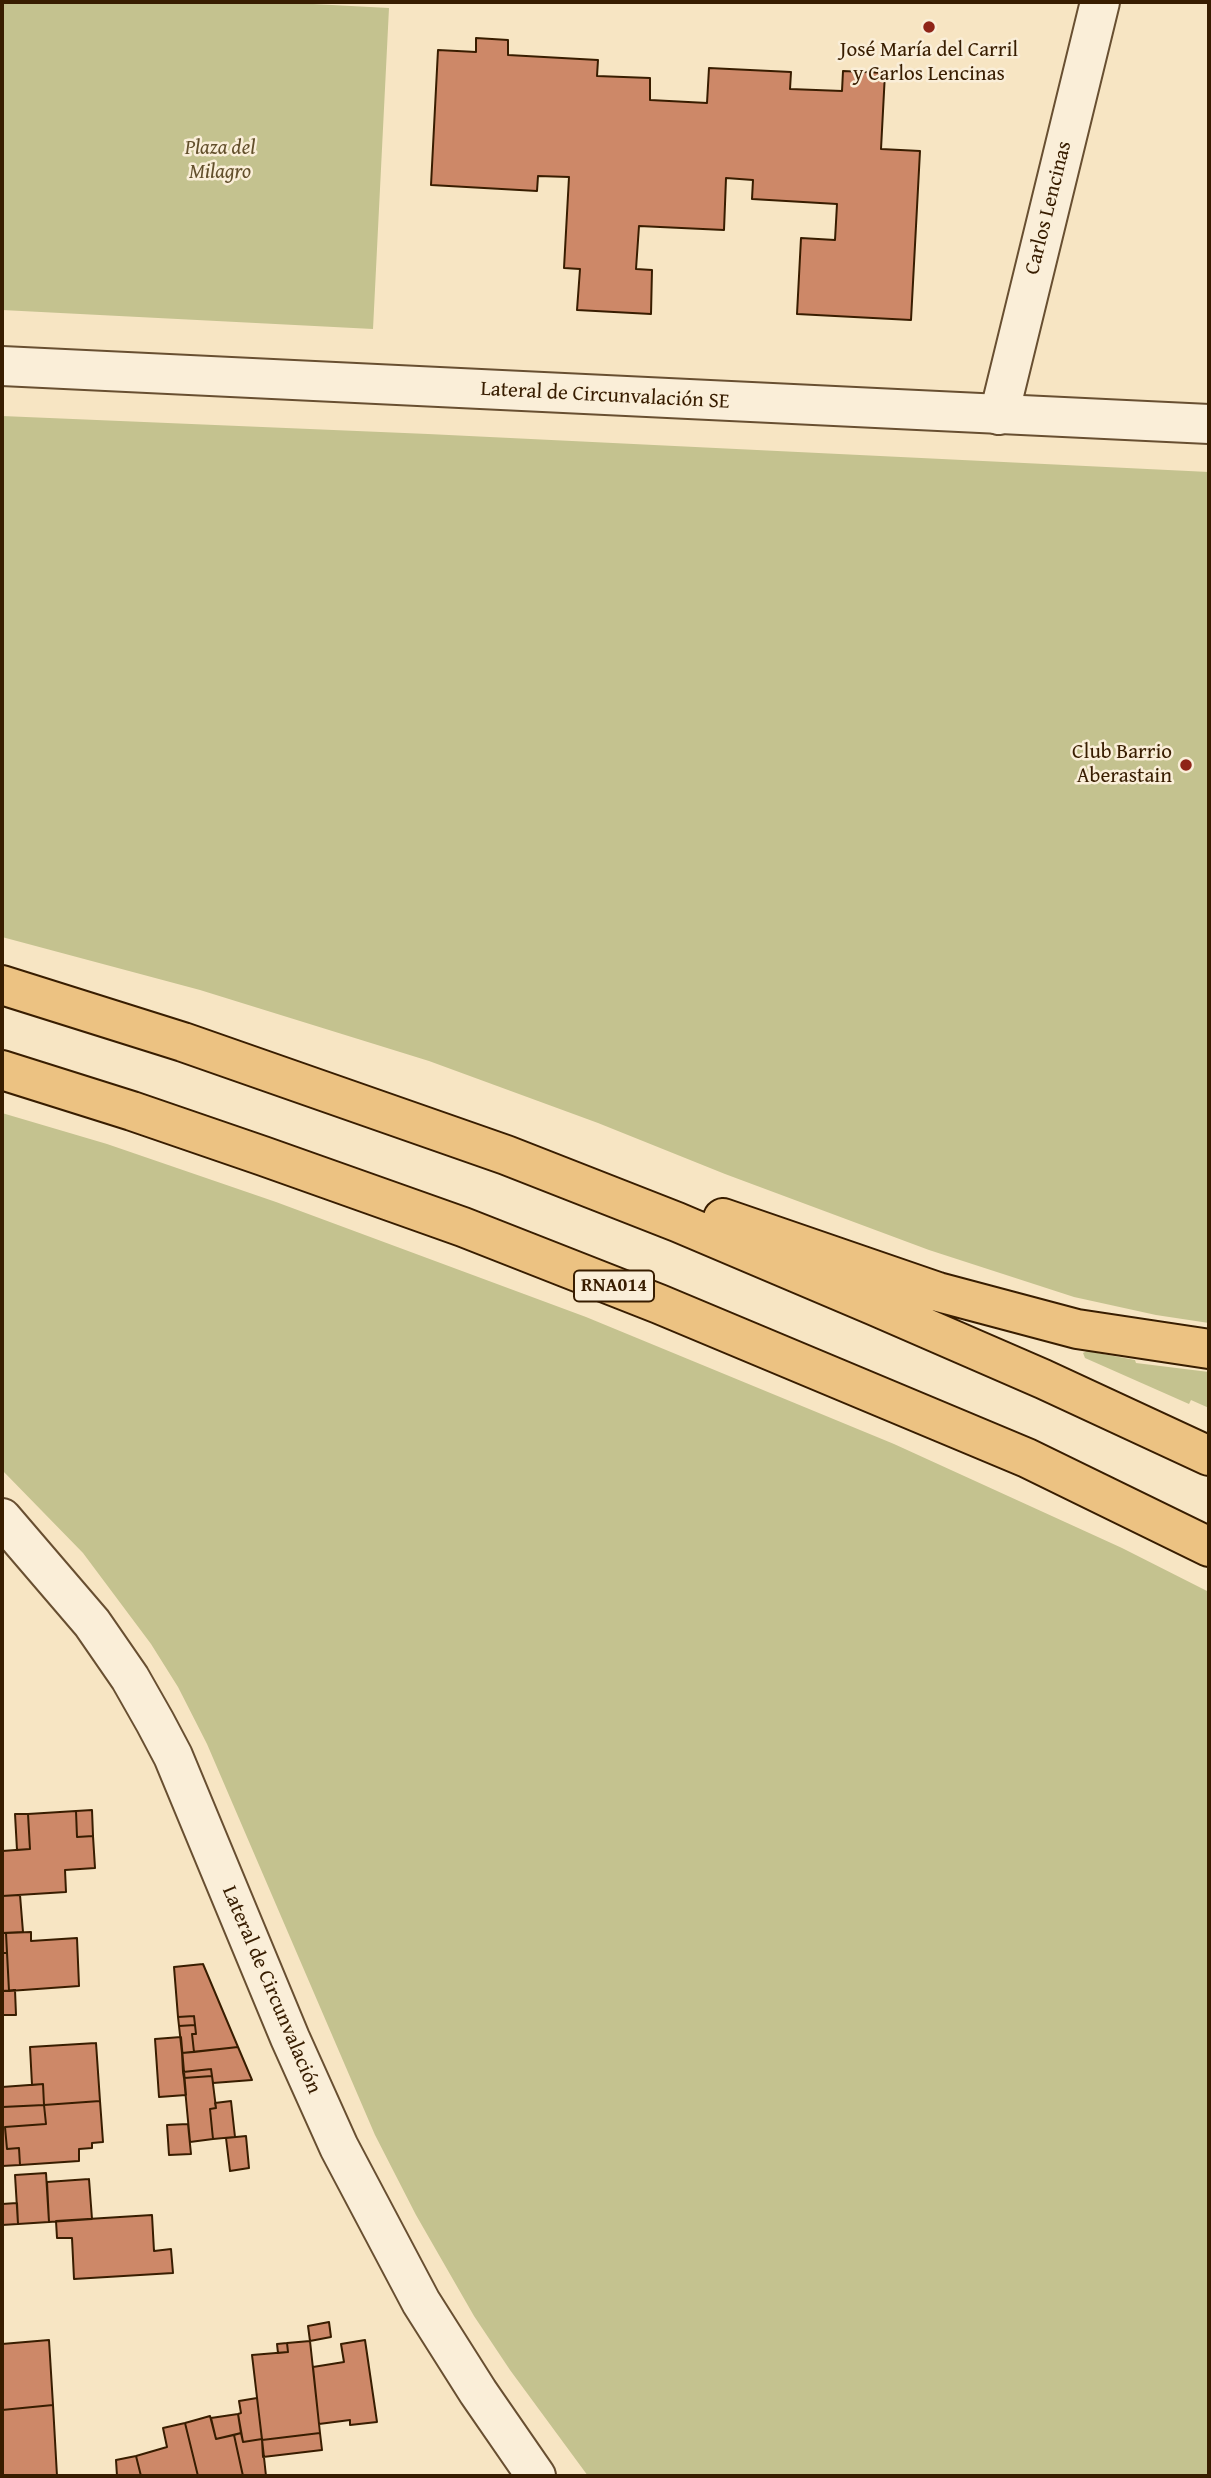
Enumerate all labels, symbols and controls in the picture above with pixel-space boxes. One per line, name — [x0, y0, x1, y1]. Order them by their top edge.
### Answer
marker: José María del Carril y Carlos Lencinas — [921, 19, 937, 35]
place label: José María del Carril y Carlos Lencinas — [840, 38, 1018, 88]
park label: Plaza del Milagro — [185, 136, 255, 186]
street label: Carlos Lencinas — [1020, 139, 1078, 277]
street label: Lateral de Circunvalación SE — [480, 377, 730, 415]
place label: Club Barrio Aberastain — [1072, 740, 1172, 790]
marker: Club Barrio Aberastain — [1178, 757, 1194, 773]
road number: RNA014 — [574, 1270, 654, 1302]
street label: Lateral de Circunvalación — [216, 1882, 326, 2098]

